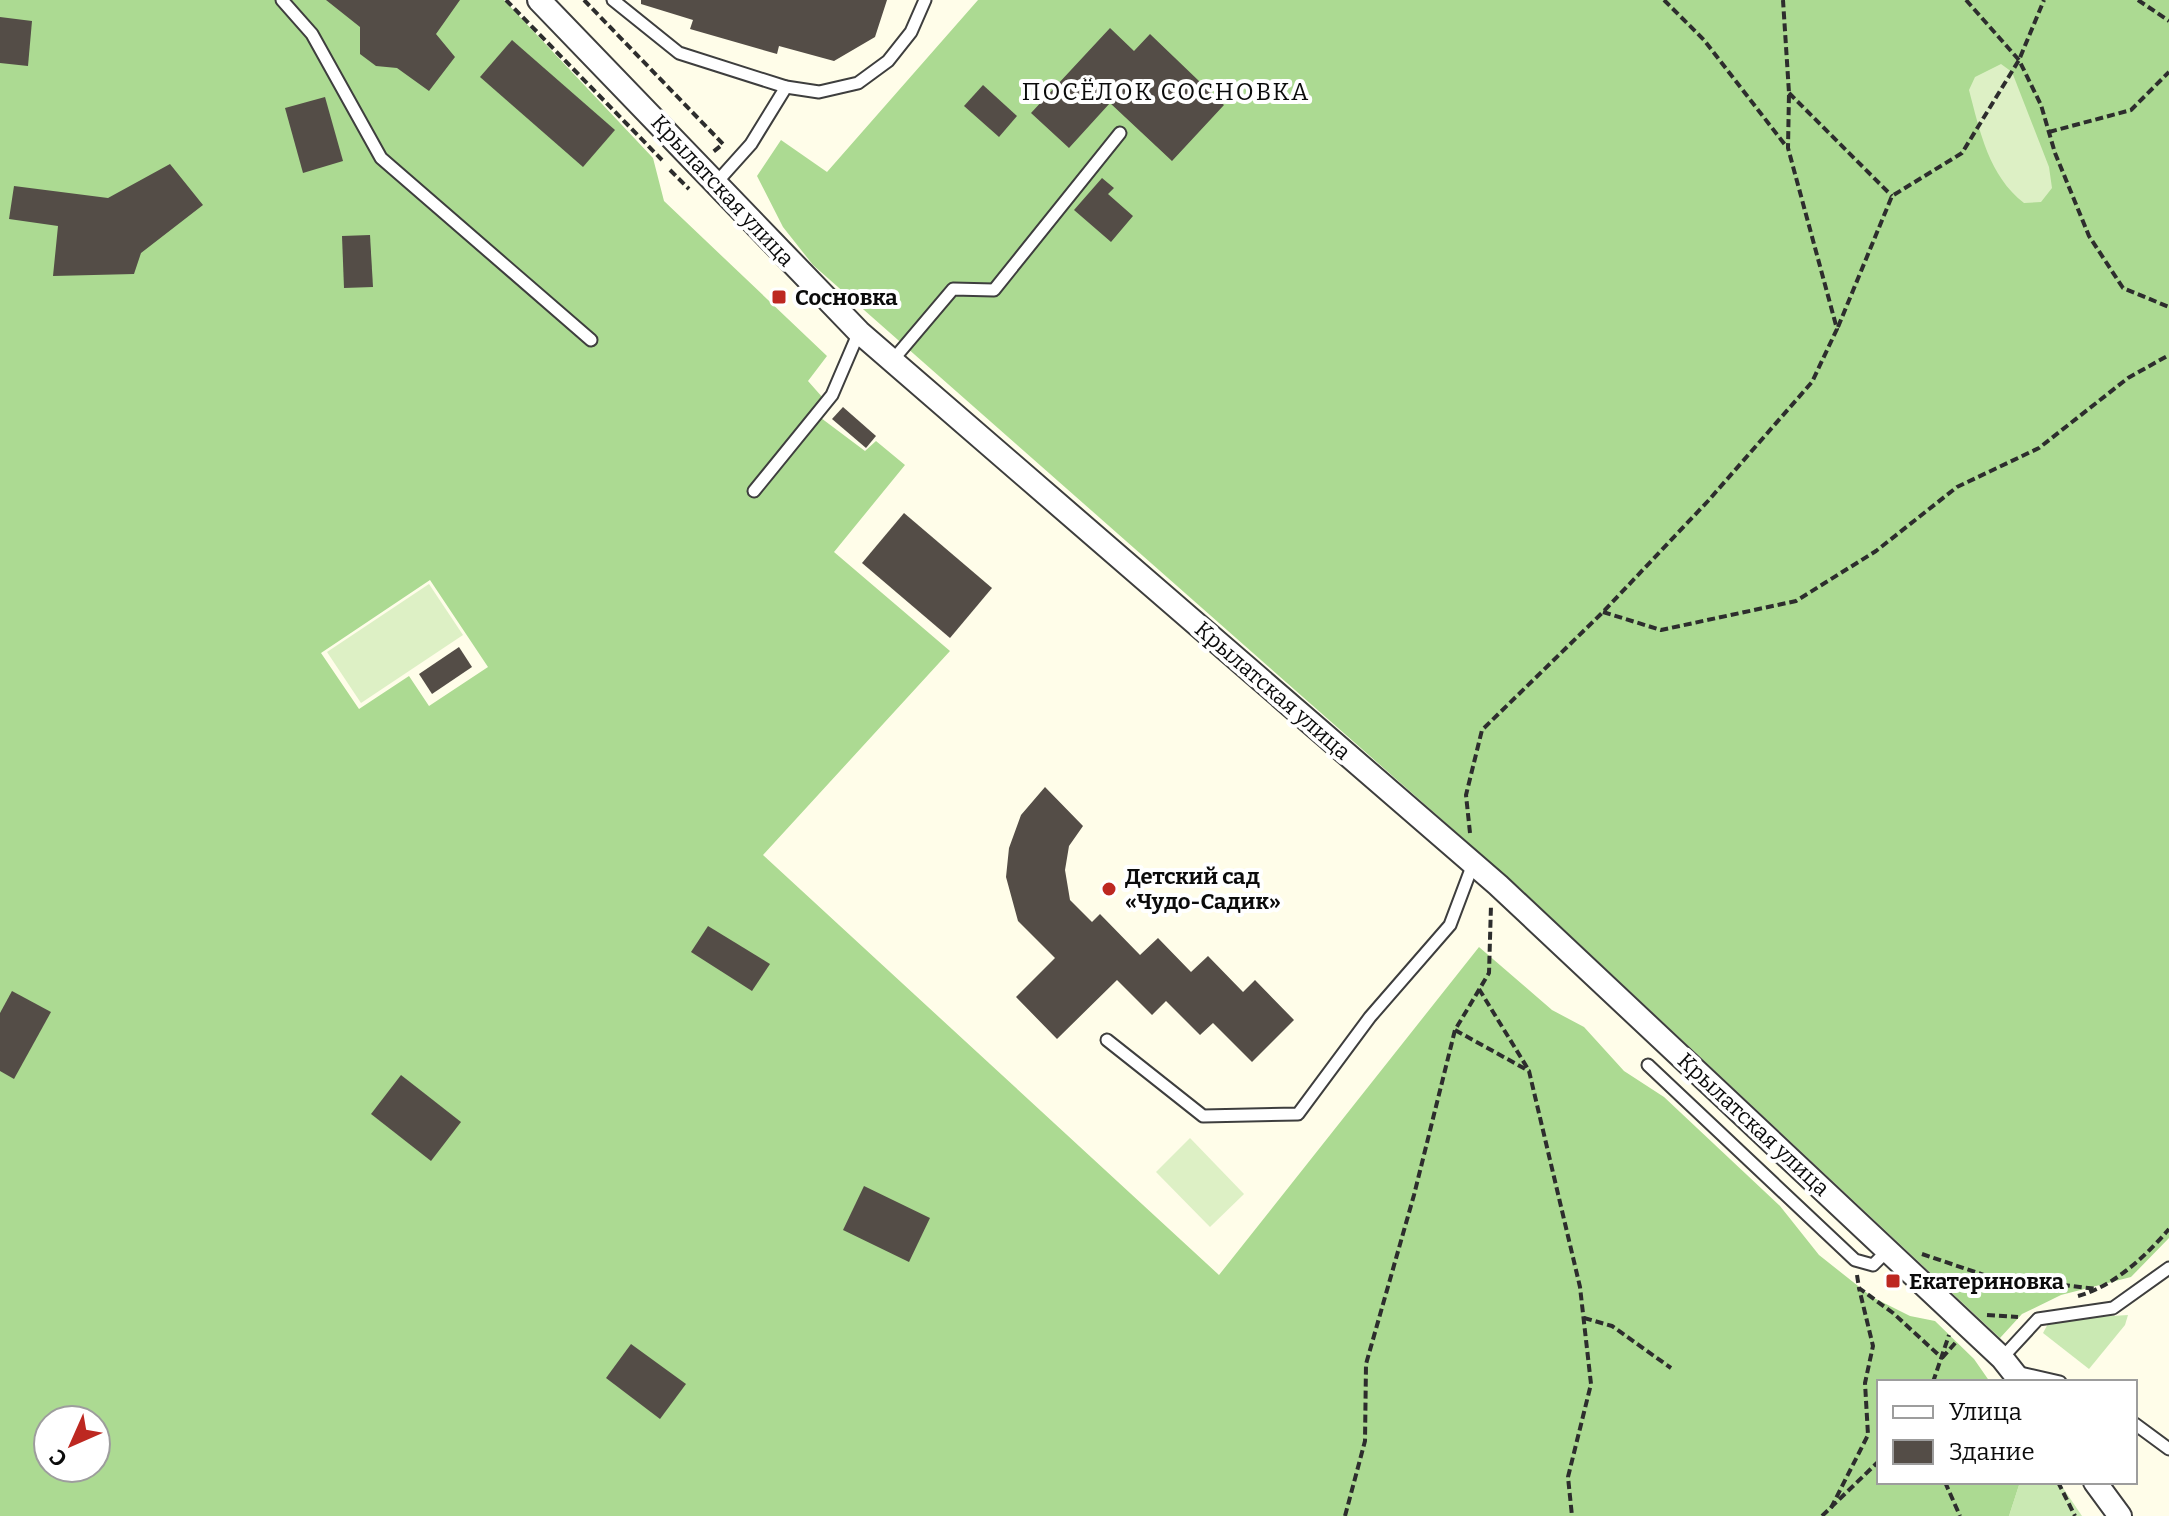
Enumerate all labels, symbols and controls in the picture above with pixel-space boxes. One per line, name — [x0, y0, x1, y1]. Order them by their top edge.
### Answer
district label: ПОСЁЛОК СОСНОВКА — [1022, 78, 1310, 106]
street label: Крылатская улица — [645, 109, 800, 272]
place label: Сосновка — [795, 284, 898, 311]
marker: Сосновка — [770, 288, 788, 306]
street label: Крылатская улица — [1189, 615, 1356, 765]
place label: Детский сад «Чудо-Садик» — [1125, 863, 1281, 915]
marker: Детский сад «Чудо-Садик» — [1100, 880, 1118, 898]
street label: Крылатская улица — [1672, 1047, 1835, 1202]
place label: Екатериновка — [1909, 1268, 2065, 1295]
marker: Екатериновка — [1884, 1272, 1902, 1290]
legend — [1877, 1380, 2137, 1484]
text: Улица — [1949, 1398, 2022, 1426]
north arrow — [32, 1404, 112, 1484]
text: Здание — [1949, 1438, 2035, 1466]
text: С — [44, 1443, 73, 1472]

